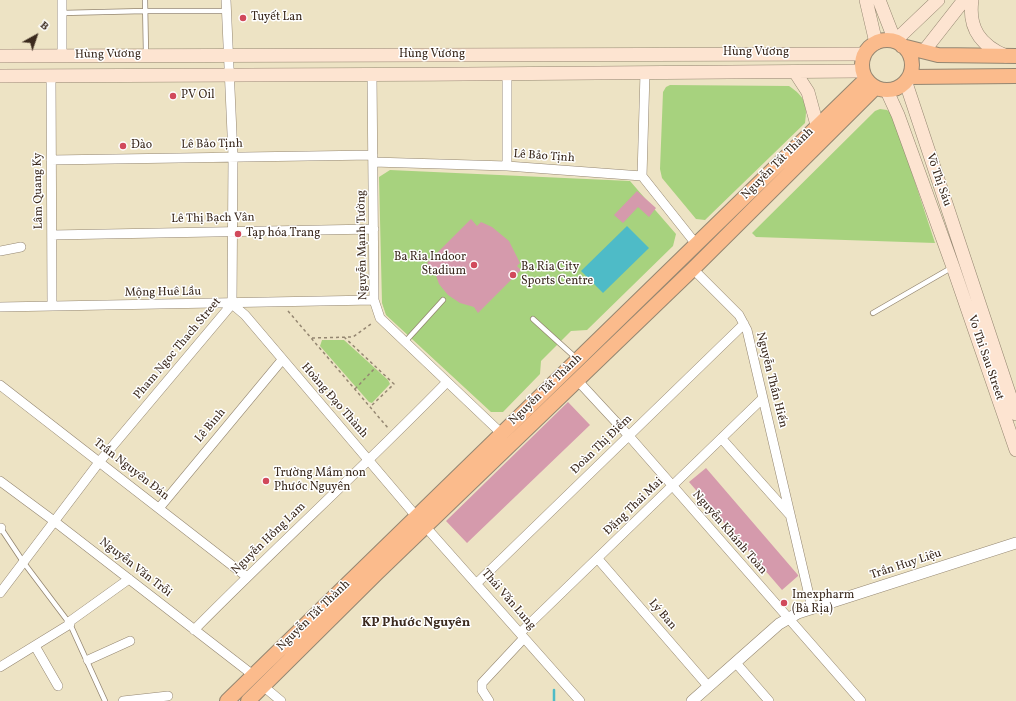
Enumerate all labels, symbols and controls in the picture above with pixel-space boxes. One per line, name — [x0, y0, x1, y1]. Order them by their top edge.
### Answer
place label: Tuyết Lan — [251, 11, 302, 25]
marker: Tuyết Lan — [238, 13, 248, 23]
north arrow — [16, 16, 56, 56]
text: B — [36, 18, 52, 35]
street label: Hùng Vương — [723, 46, 789, 60]
street label: Hùng Vương — [75, 47, 141, 63]
street label: Hùng Vương — [399, 48, 465, 62]
place label: PV Oil — [181, 89, 215, 103]
marker: PV Oil — [168, 91, 178, 101]
street label: Nguyễn Tất Thành — [739, 125, 817, 203]
street label: Lê Bảo Tịnh — [181, 137, 243, 153]
place label: Đào — [131, 139, 152, 153]
marker: Đào — [118, 141, 128, 151]
street label: Lê Bảo Tịnh — [513, 148, 575, 166]
street label: Võ Thị Sáu — [922, 152, 954, 208]
street label: Lâm Quang Ky — [31, 153, 47, 229]
street label: Nguyễn Mạnh Tường — [355, 190, 371, 300]
street label: Lê Thị Bạch Vân — [171, 211, 255, 227]
place label: Tạp hóa Trang — [246, 227, 320, 241]
marker: Tạp hóa Trang — [233, 229, 243, 239]
place label: Ba Ria Indoor Stadium — [394, 251, 466, 279]
marker: Ba Ria Indoor Stadium — [469, 260, 479, 270]
place label: Ba Ria City Sports Centre — [521, 261, 593, 289]
marker: Ba Ria City Sports Centre — [508, 270, 518, 280]
street label: Mộng Huê Lầu — [125, 285, 201, 301]
street label: Pham Ngoc Thach Street — [131, 295, 225, 403]
street label: Vo Thi Sau Street — [964, 314, 1006, 402]
street label: Nguyễn Thần Hiến — [752, 331, 790, 429]
street label: Nguyễn Tất Thành — [506, 351, 586, 429]
street label: Hoàng Đạo Thành — [297, 360, 371, 442]
street label: Lê Bình — [193, 406, 229, 446]
street label: Đoàn Thị Điểm — [568, 412, 636, 478]
street label: Trần Nguyên Đán — [90, 436, 172, 504]
place label: Trường Mầm non Phước Nguyên — [274, 467, 366, 495]
street label: Đặng Thai Mai — [601, 475, 667, 539]
marker: Trường Mầm non Phước Nguyên — [261, 476, 271, 486]
street label: Nguyễn Khánh Toàn — [689, 488, 769, 578]
street label: Nguyễn Hồng Lam — [229, 500, 309, 578]
street label: Nguyễn Văn Trỗi — [96, 535, 174, 601]
street label: Trần Huy Liệu — [868, 547, 944, 583]
street label: Thái Văn Lung — [478, 567, 538, 633]
street label: Nguyễn Tất Thành — [274, 577, 354, 655]
place label: Imexpharm (Bà Rịa) — [792, 589, 854, 617]
street label: Lý Ban — [645, 597, 679, 633]
marker: Imexpharm (Bà Rịa) — [779, 598, 789, 608]
district label: KP Phước Nguyên — [362, 616, 470, 632]

